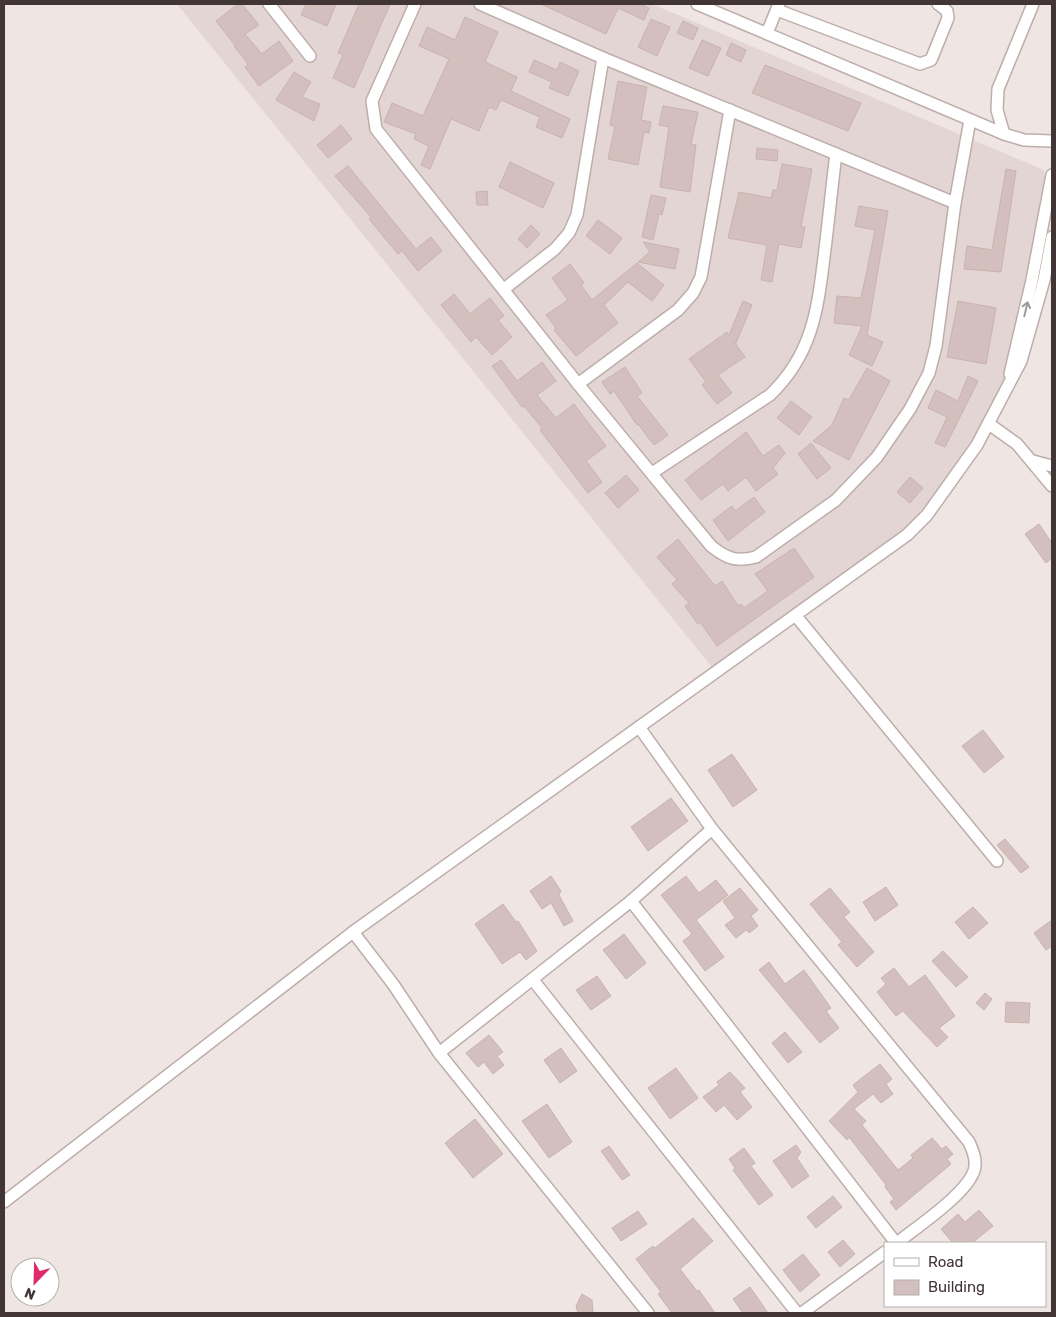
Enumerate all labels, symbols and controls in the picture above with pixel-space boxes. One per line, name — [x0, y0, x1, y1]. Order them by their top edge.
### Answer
one-way arrow — [1022, 301, 1031, 317]
legend — [884, 1242, 1046, 1307]
text: Road — [928, 1253, 964, 1271]
north arrow — [10, 1257, 60, 1307]
text: Building — [928, 1278, 985, 1296]
text: N — [22, 1284, 38, 1303]

